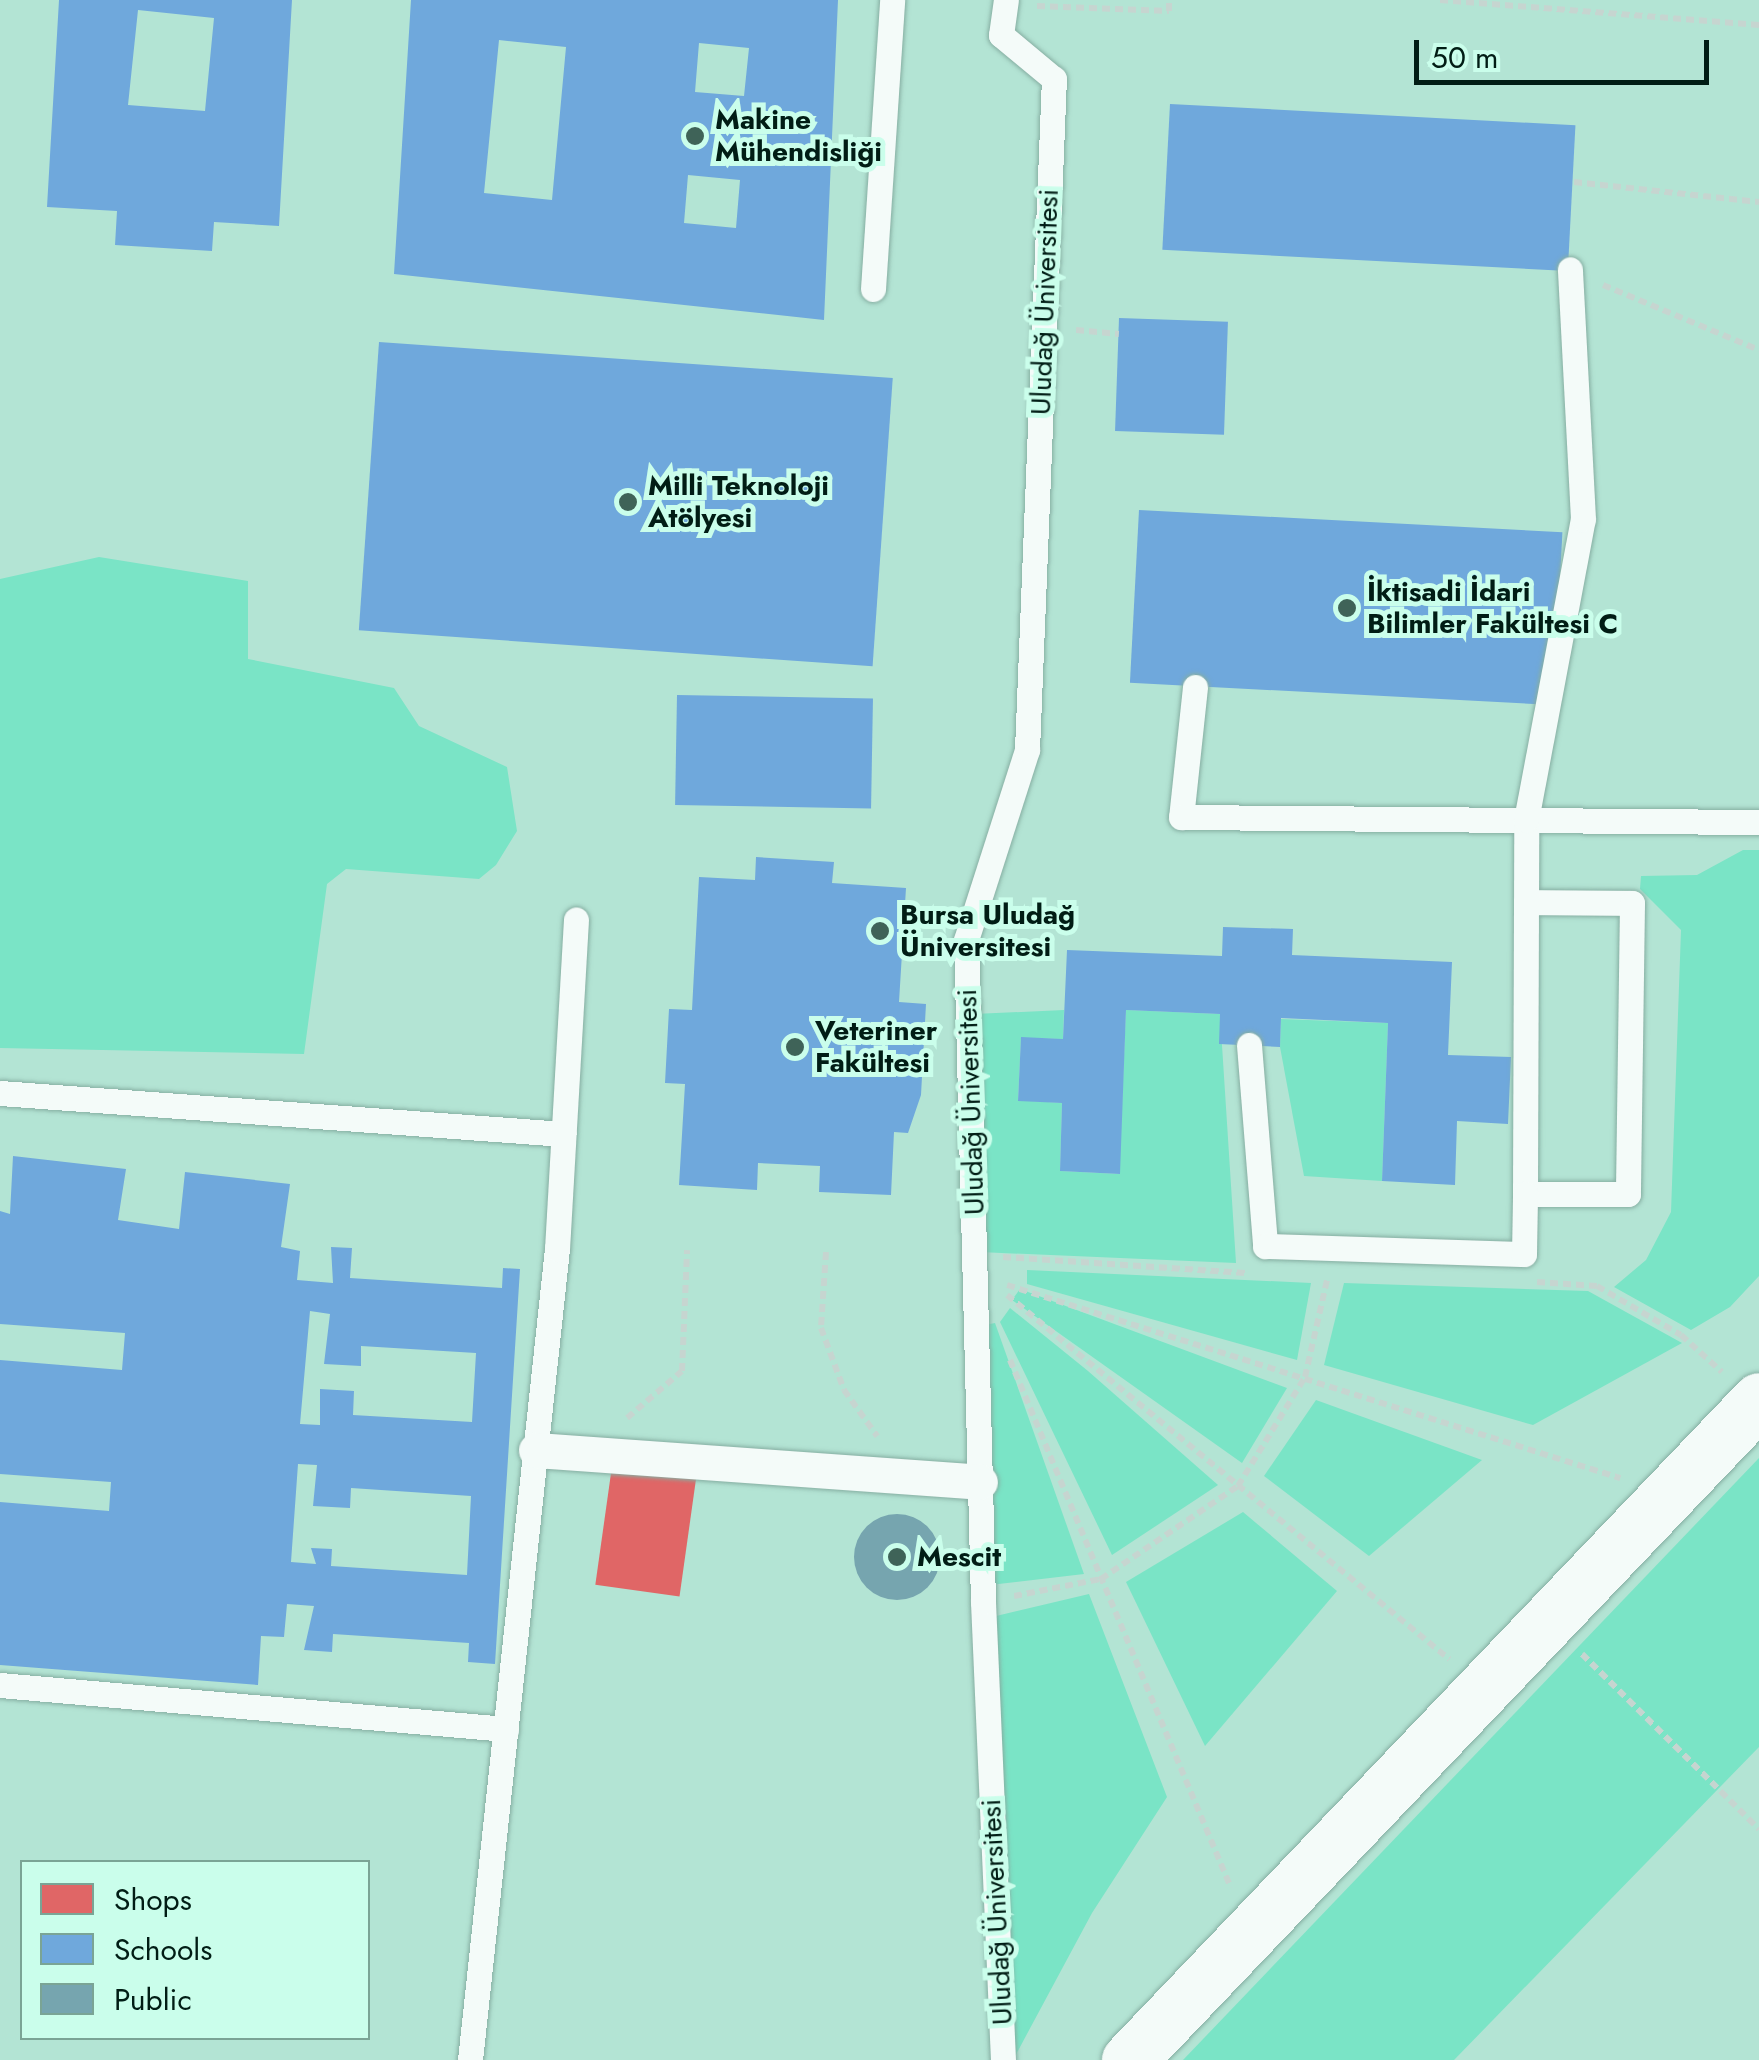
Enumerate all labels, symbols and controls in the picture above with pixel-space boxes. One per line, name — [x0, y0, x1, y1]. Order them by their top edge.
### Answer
scale bar — [1419, 20, 1714, 82]
text: 50 m — [1431, 36, 1498, 79]
place label: Makine Mühendisliği — [715, 103, 882, 169]
marker: Makine Mühendisliği — [684, 125, 706, 147]
street label: Uludağ Üniversitesi — [1024, 188, 1066, 416]
place label: Milli Teknoloji Atölyesi — [648, 469, 829, 535]
marker: Milli Teknoloji Atölyesi — [617, 491, 639, 513]
place label: İktisadi İdari Bilimler Fakültesi C — [1367, 575, 1618, 641]
marker: İktisadi İdari Bilimler Fakültesi C — [1336, 597, 1358, 619]
place label: Bursa Uludağ Üniversitesi — [900, 898, 1075, 964]
marker: Bursa Uludağ Üniversitesi — [869, 920, 891, 942]
street label: Uludağ Üniversitesi — [950, 988, 992, 1216]
place label: Veteriner Fakültesi — [815, 1014, 937, 1080]
marker: Veteriner Fakültesi — [784, 1036, 806, 1058]
place label: Mescit — [917, 1540, 1001, 1574]
marker: Mescit — [886, 1546, 908, 1568]
street label: Uludağ Üniversitesi — [974, 1798, 1020, 2026]
legend — [20, 1860, 370, 2040]
text: Shops — [114, 1878, 192, 1921]
text: Schools — [114, 1928, 212, 1971]
text: Public — [114, 1978, 192, 2021]

